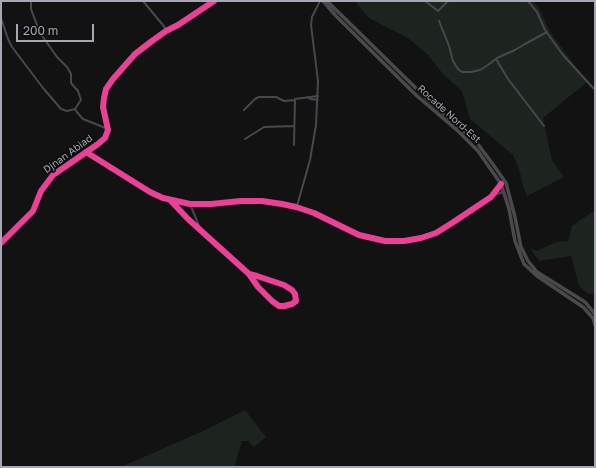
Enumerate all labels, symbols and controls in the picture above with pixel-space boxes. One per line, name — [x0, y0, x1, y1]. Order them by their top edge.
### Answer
scale bar — [18, 16, 96, 42]
text: 200 m — [23, 23, 58, 38]
street label: Rocade Nord-Est — [415, 82, 483, 146]
street label: Djnan Abiad — [41, 132, 95, 176]

